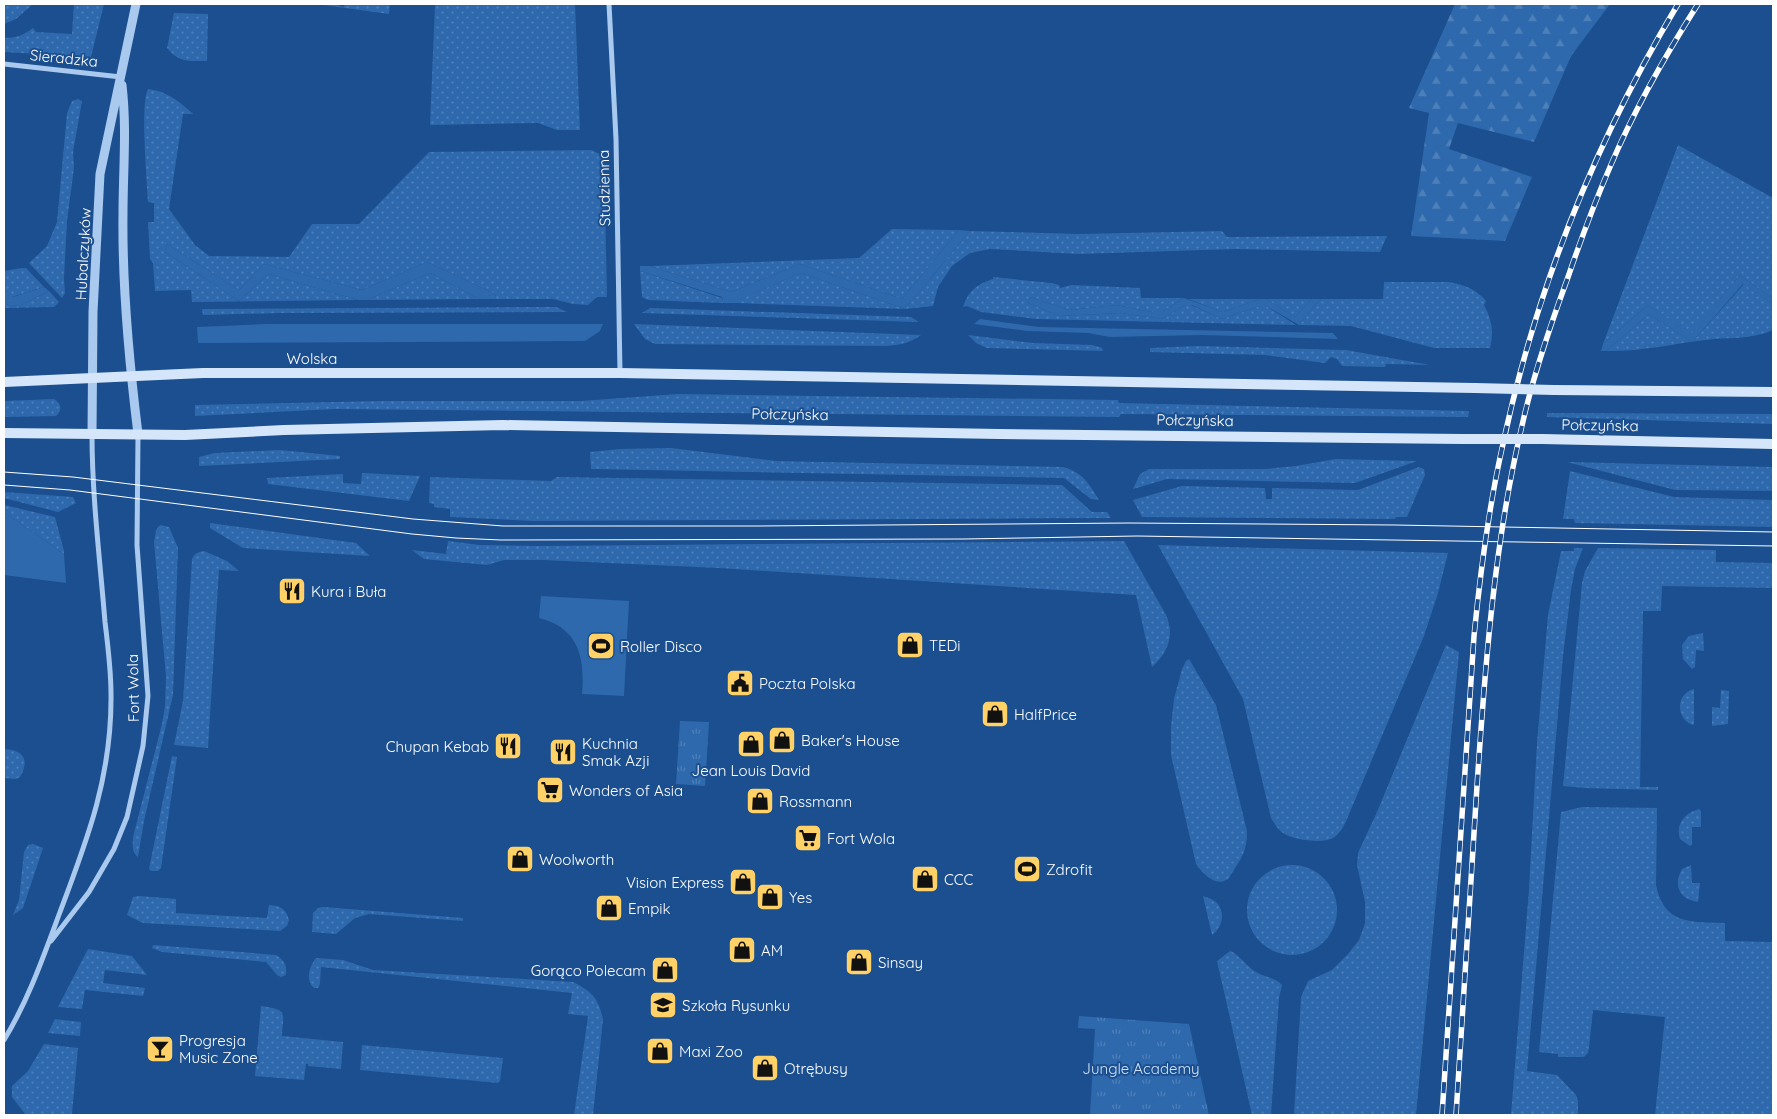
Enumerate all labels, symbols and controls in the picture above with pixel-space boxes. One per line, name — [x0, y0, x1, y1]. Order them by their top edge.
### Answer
street label: Sieradzka — [29, 45, 99, 71]
street label: Studzienna — [594, 150, 614, 226]
street label: Hubalczyków — [71, 207, 95, 301]
street label: Wolska — [287, 349, 337, 368]
street label: Połczyńska — [751, 404, 829, 424]
street label: Połczyńska — [1156, 410, 1234, 430]
street label: Połczyńska — [1561, 415, 1639, 435]
restaurant icon: Kura i Buła — [277, 576, 307, 606]
place label: Kura i Buła — [311, 582, 386, 601]
shop icon: TEDi — [895, 630, 925, 660]
sports icon: Roller Disco — [586, 631, 616, 661]
place label: TEDi — [929, 636, 961, 655]
place label: Roller Disco — [620, 637, 702, 656]
street label: Fort Wola — [123, 654, 143, 722]
public building icon: Poczta Polska — [725, 668, 755, 698]
place label: Poczta Polska — [759, 674, 855, 693]
shop icon: HalfPrice — [980, 699, 1010, 729]
place label: HalfPrice — [1014, 705, 1077, 724]
shop icon: Baker's House — [767, 725, 797, 755]
shop icon: Jean Louis David — [736, 729, 766, 759]
restaurant icon: Chupan Kebab — [493, 731, 523, 761]
place label: Baker's House — [801, 731, 900, 750]
place label: Kuchnia Smak Azji — [582, 734, 649, 770]
place label: Chupan Kebab — [386, 737, 489, 756]
restaurant icon: Kuchnia Smak Azji — [548, 737, 578, 767]
place label: Jean Louis David — [692, 761, 810, 780]
supermarket icon: Wonders of Asia — [535, 775, 565, 805]
place label: Wonders of Asia — [569, 781, 683, 800]
shop icon: Rossmann — [745, 786, 775, 816]
place label: Rossmann — [779, 792, 852, 811]
supermarket icon: Fort Wola — [793, 823, 823, 853]
place label: Fort Wola — [827, 829, 895, 848]
shop icon: Woolworth — [505, 844, 535, 874]
place label: Woolworth — [539, 850, 614, 869]
sports icon: Zdrofit — [1012, 854, 1042, 884]
place label: Zdrofit — [1046, 860, 1093, 879]
shop icon: CCC — [910, 864, 940, 894]
shop icon: Vision Express — [728, 867, 758, 897]
place label: CCC — [944, 870, 974, 889]
place label: Vision Express — [626, 873, 724, 892]
shop icon: Yes — [755, 882, 785, 912]
place label: Yes — [789, 888, 812, 907]
shop icon: Empik — [594, 893, 624, 923]
place label: Empik — [628, 899, 671, 918]
shop icon: AM — [727, 935, 757, 965]
place label: AM — [761, 941, 783, 960]
shop icon: Sinsay — [844, 947, 874, 977]
place label: Sinsay — [878, 953, 923, 972]
shop icon: Gorąco Polecam — [650, 955, 680, 985]
place label: Gorąco Polecam — [531, 961, 646, 980]
school or university icon: Szkoła Rysunku — [648, 990, 678, 1020]
place label: Szkoła Rysunku — [682, 996, 790, 1015]
place label: Progresja Music Zone — [179, 1031, 258, 1067]
bar icon: Progresja Music Zone — [145, 1034, 175, 1064]
shop icon: Maxi Zoo — [645, 1036, 675, 1066]
place label: Maxi Zoo — [679, 1042, 743, 1061]
shop icon: Otrębusy — [750, 1053, 780, 1083]
place label: Otrębusy — [784, 1059, 848, 1078]
park label: Jungle Academy — [1082, 1059, 1200, 1078]

